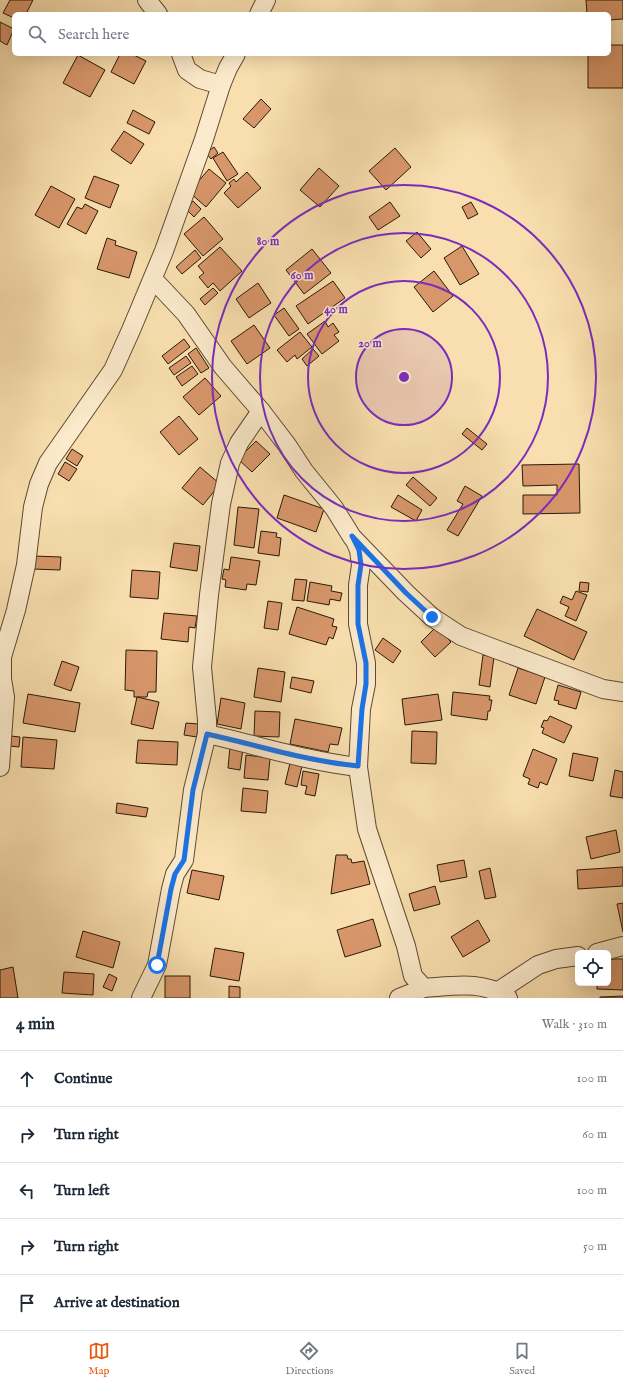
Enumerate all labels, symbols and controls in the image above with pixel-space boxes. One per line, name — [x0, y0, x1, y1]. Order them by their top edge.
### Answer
search box — [12, 12, 611, 56]
icon: search — [26, 23, 48, 45]
text: Search here — [58, 25, 129, 44]
text: 80 m — [257, 234, 280, 249]
text: 60 m — [291, 268, 314, 283]
text: 40 m — [324, 302, 349, 317]
text: 20 m — [358, 336, 382, 351]
centre of rings — [397, 370, 411, 384]
route end — [423, 608, 441, 626]
map controls — [575, 950, 611, 986]
button: locate — [575, 950, 611, 986]
route start — [148, 956, 166, 974]
text: 4 min — [16, 1014, 55, 1035]
text: Walk · 310 m — [542, 1016, 607, 1033]
icon: ahead — [16, 1068, 38, 1090]
text: Continue — [54, 1069, 112, 1088]
text: 100 m — [577, 1070, 607, 1087]
icon: right — [16, 1124, 38, 1146]
text: Turn right — [54, 1125, 119, 1144]
text: 60 m — [582, 1126, 607, 1143]
icon: left — [16, 1180, 38, 1202]
text: Turn left — [54, 1181, 110, 1200]
text: 100 m — [577, 1182, 607, 1199]
icon: right — [16, 1236, 38, 1258]
text: Turn right — [54, 1237, 119, 1256]
text: 50 m — [583, 1238, 607, 1255]
icon: arrive — [16, 1292, 38, 1314]
text: Arrive at destination — [54, 1293, 180, 1312]
tab: Map — [88, 1340, 110, 1378]
tab: Directions — [286, 1340, 333, 1378]
tab: Saved — [509, 1340, 535, 1378]

